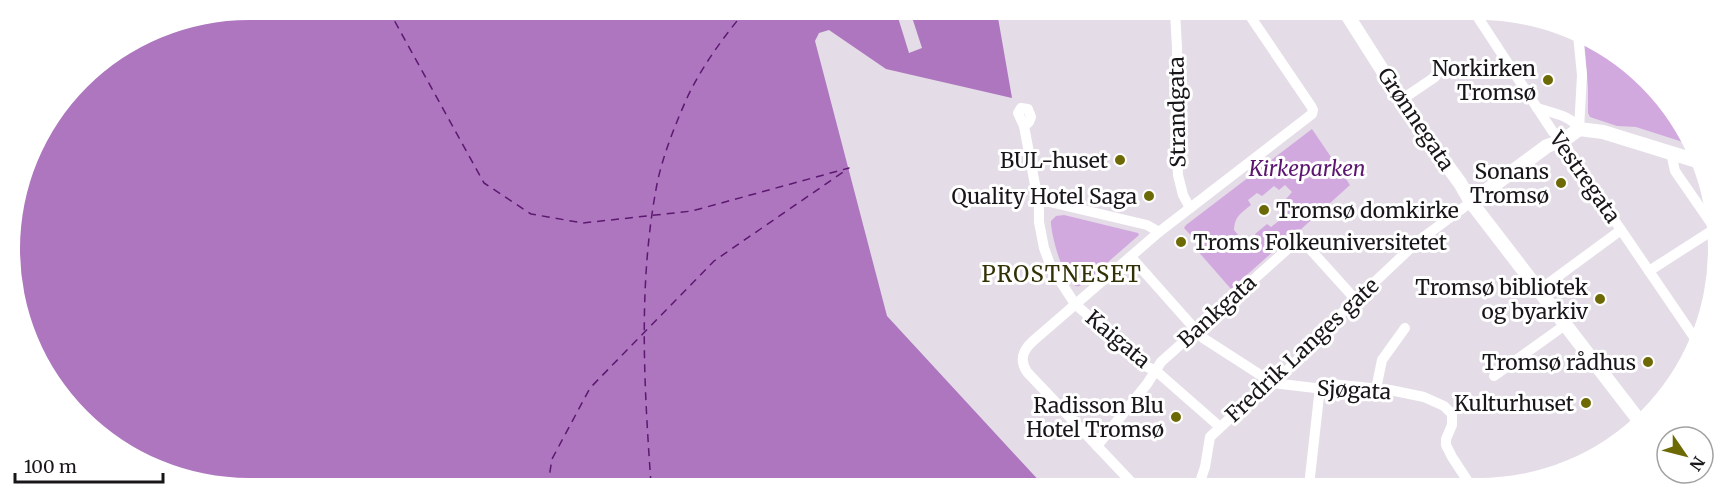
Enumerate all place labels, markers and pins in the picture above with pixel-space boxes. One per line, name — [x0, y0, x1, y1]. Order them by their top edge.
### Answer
place label: Norkirken Tromsø — [1432, 55, 1536, 106]
marker: Norkirken Tromsø — [1541, 73, 1555, 87]
place label: BUL-huset — [1000, 147, 1108, 174]
marker: BUL-huset — [1113, 153, 1127, 167]
place label: Sonans Tromsø — [1470, 158, 1549, 209]
marker: Sonans Tromsø — [1554, 176, 1568, 190]
place label: Quality Hotel Saga — [951, 183, 1137, 210]
marker: Quality Hotel Saga — [1142, 189, 1156, 203]
place label: Tromsø domkirke — [1276, 197, 1459, 224]
marker: Tromsø domkirke — [1257, 203, 1271, 217]
place label: Troms Folkeuniversitetet — [1193, 229, 1447, 256]
marker: Troms Folkeuniversitetet — [1174, 235, 1188, 249]
place label: Tromsø bibliotek og byarkiv — [1415, 274, 1589, 325]
marker: Tromsø bibliotek og byarkiv — [1593, 292, 1607, 306]
place label: Tromsø rådhus — [1482, 349, 1636, 376]
marker: Tromsø rådhus — [1641, 355, 1655, 369]
place label: Kulturhuset — [1454, 390, 1574, 417]
place label: Radisson Blu Hotel Tromsø — [1026, 392, 1164, 443]
marker: Kulturhuset — [1579, 396, 1593, 410]
marker: Radisson Blu Hotel Tromsø — [1169, 410, 1183, 424]

